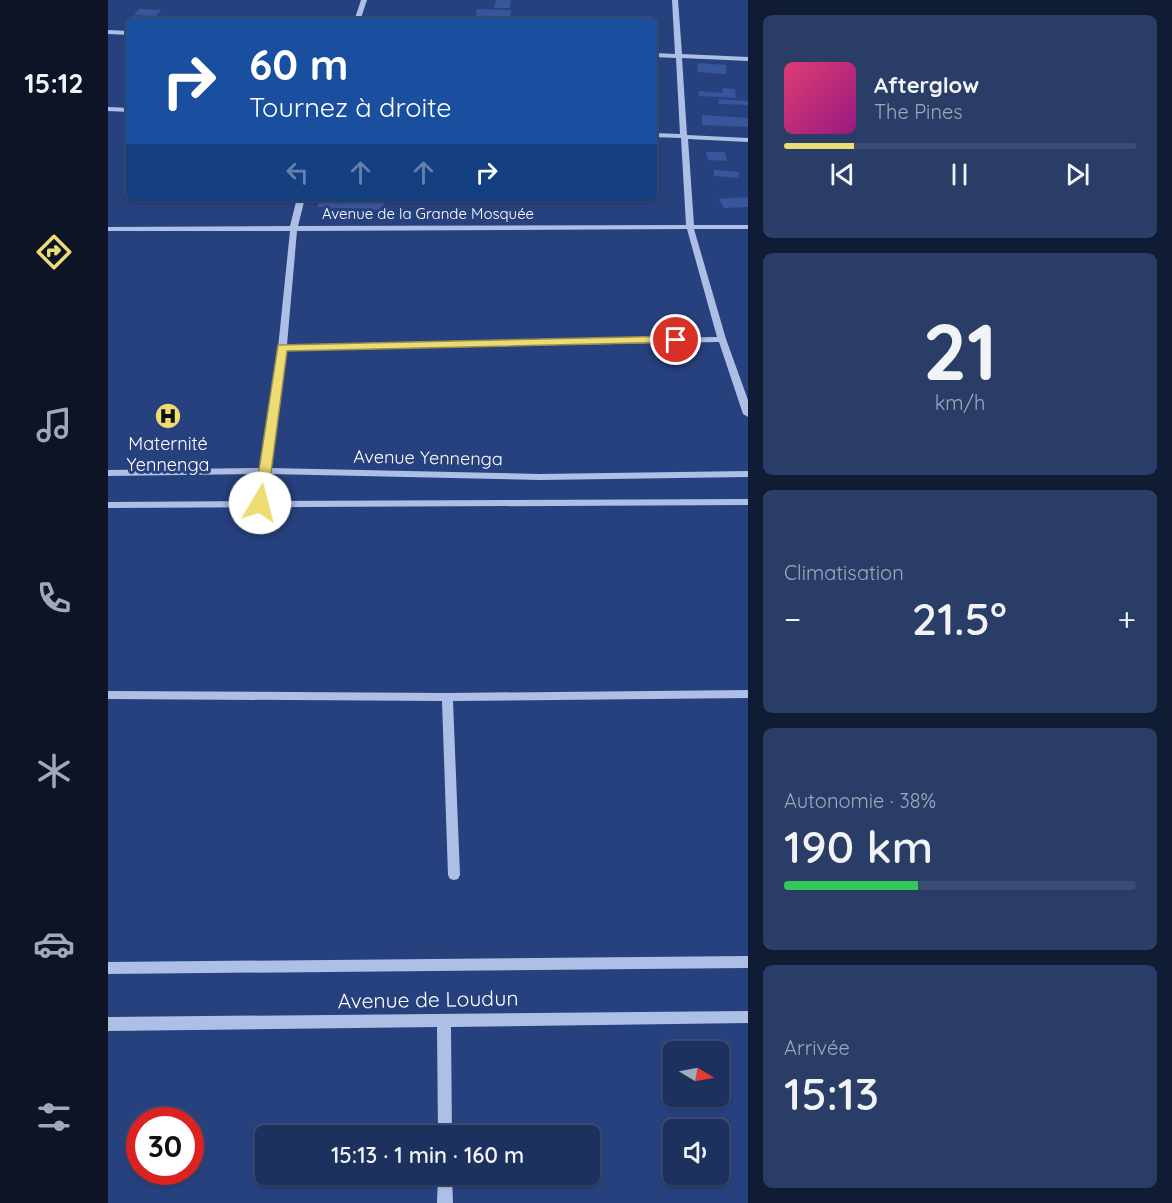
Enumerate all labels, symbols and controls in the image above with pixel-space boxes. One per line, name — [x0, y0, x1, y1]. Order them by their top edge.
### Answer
text: 60 m — [249, 38, 349, 91]
icon: right — [150, 42, 228, 120]
text: 15:12 — [24, 66, 84, 100]
text: Afterglow — [874, 71, 979, 99]
text: Tournez à droite — [249, 90, 452, 124]
text: The Pines — [874, 99, 963, 124]
icon: left — [281, 156, 314, 189]
icon: ahead — [344, 156, 377, 189]
icon: ahead — [407, 156, 440, 189]
icon: right — [470, 156, 503, 189]
icon: previous — [826, 158, 859, 191]
icon: pause — [943, 158, 976, 191]
icon: next — [1061, 158, 1094, 191]
street label: Avenue de la Grande Mosquée — [322, 204, 534, 223]
icon: directions — [33, 231, 75, 273]
text: 21 — [923, 302, 997, 400]
pin — [650, 314, 701, 365]
icon: arrive — [659, 323, 692, 356]
text: km/h — [935, 390, 985, 415]
hospital icon: Maternité Yennenga — [153, 401, 183, 431]
icon: music — [33, 404, 75, 446]
place label: Maternité Yennenga — [127, 432, 209, 476]
street label: Avenue Yennenga — [353, 445, 503, 470]
position arrow — [228, 471, 292, 535]
text: Climatisation — [784, 560, 904, 585]
icon: phone — [33, 577, 75, 619]
text: 21.5° — [912, 590, 1007, 646]
text: − — [784, 598, 801, 639]
text: + — [1117, 598, 1136, 639]
icon: climate — [33, 750, 75, 792]
text: Autonomie · 38% — [784, 788, 936, 813]
text: 190 km — [784, 818, 933, 874]
icon: car — [33, 923, 75, 965]
street label: Avenue de Loudun — [337, 984, 519, 1014]
text: Arrivée — [784, 1035, 850, 1060]
north arrow — [663, 1041, 729, 1107]
map controls — [663, 1041, 729, 1185]
text: 15:13 — [784, 1065, 879, 1121]
icon: filters — [33, 1096, 75, 1138]
speed limit sign: 30 — [126, 1107, 204, 1185]
button: sound — [663, 1119, 729, 1185]
text: 15:13 · 1 min · 160 m — [331, 1141, 524, 1169]

